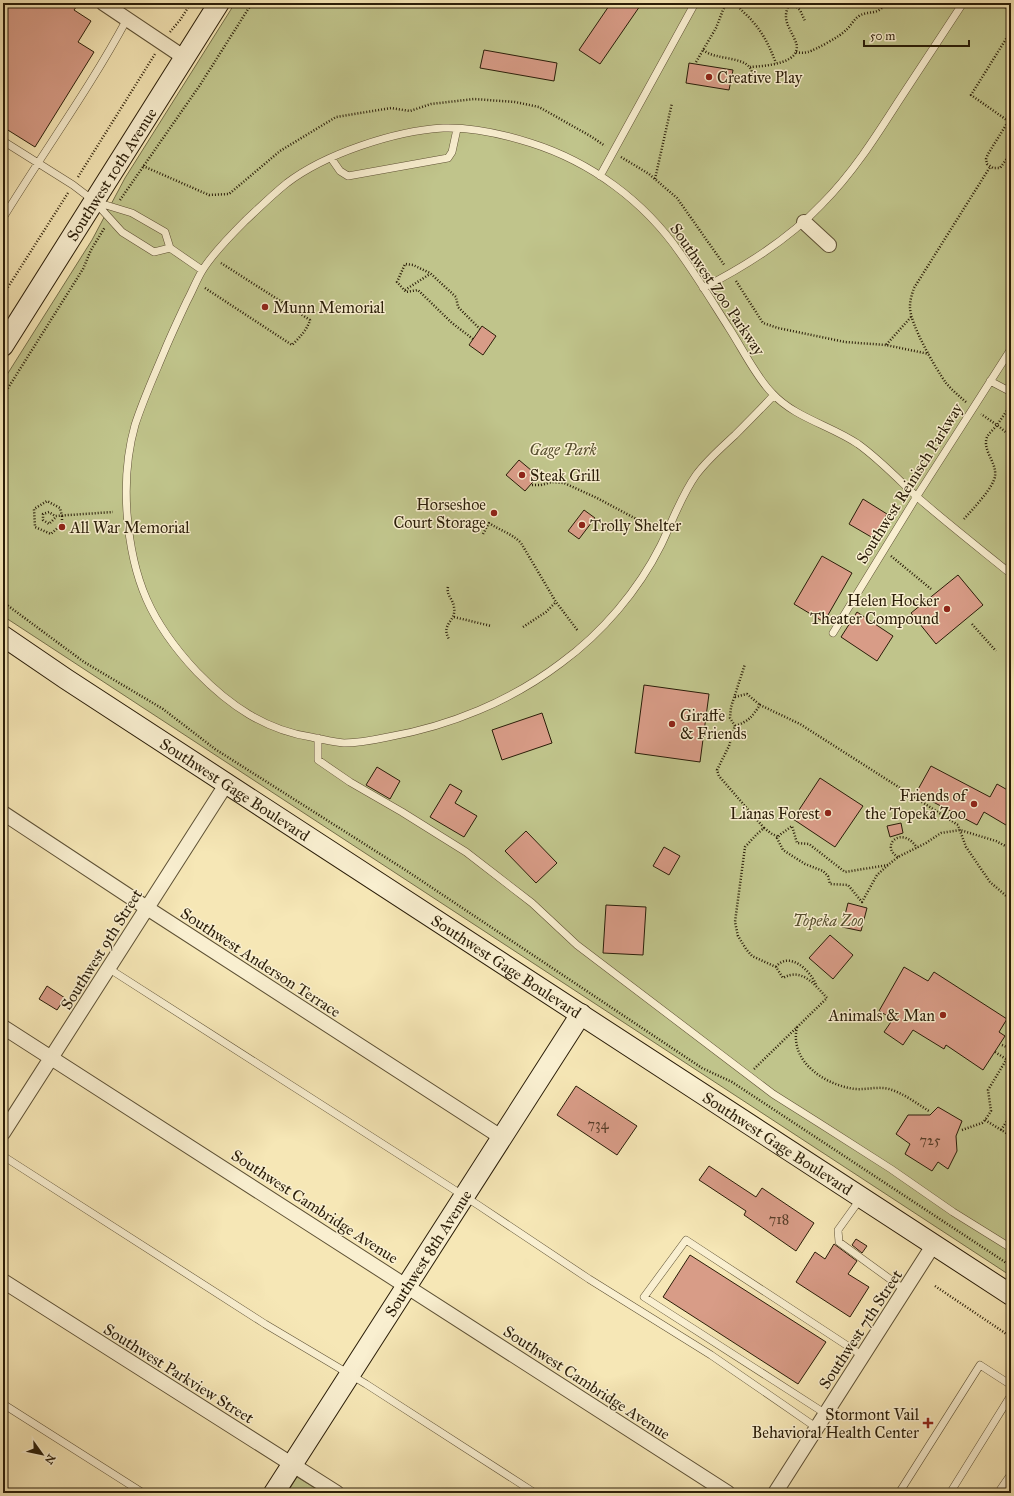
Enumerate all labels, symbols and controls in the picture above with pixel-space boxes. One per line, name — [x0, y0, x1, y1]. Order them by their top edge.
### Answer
scale bar — [864, 22, 969, 48]
text: 50 m — [870, 29, 895, 43]
place label: Creative Play — [717, 68, 803, 87]
marker: Creative Play — [704, 72, 714, 82]
street label: Southwest 10th Avenue — [63, 104, 161, 245]
street label: Southwest Zoo Parkway — [666, 220, 769, 359]
place label: Munn Memorial — [273, 298, 385, 317]
marker: Munn Memorial — [260, 302, 270, 312]
street label: Southwest Reinisch Parkway — [852, 399, 967, 567]
park label: Gage Park — [529, 440, 597, 459]
place label: Steak Grill — [530, 466, 601, 485]
marker: Steak Grill — [517, 470, 527, 480]
place label: Horseshoe Court Storage — [393, 495, 486, 533]
marker: Horseshoe Court Storage — [489, 508, 499, 518]
place label: Trolly Shelter — [590, 516, 681, 535]
place label: All War Memorial — [69, 518, 190, 537]
marker: Trolly Shelter — [577, 520, 587, 530]
marker: All War Memorial — [57, 522, 67, 532]
place label: Helen Hocker Theater Compound — [810, 591, 939, 628]
marker: Helen Hocker Theater Compound — [942, 604, 952, 614]
place label: Giraffe & Friends — [680, 706, 747, 743]
marker: Giraffe & Friends — [667, 719, 677, 729]
street label: Southwest Gage Boulevard — [156, 734, 313, 845]
place label: Friends of the Topeka Zoo — [865, 786, 969, 823]
marker: Friends of the Topeka Zoo — [969, 799, 979, 809]
place label: Lianas Forest — [730, 804, 820, 823]
marker: Lianas Forest — [823, 808, 833, 818]
street label: Southwest 9th Street — [57, 885, 146, 1013]
street label: Southwest Anderson Terrace — [177, 904, 345, 1021]
street label: Southwest Gage Boulevard — [428, 911, 585, 1022]
park label: Topeka Zoo — [793, 911, 863, 931]
place label: Animals & Man — [827, 1006, 935, 1025]
marker: Animals & Man — [938, 1010, 948, 1020]
street label: Southwest Gage Boulevard — [699, 1088, 856, 1199]
house number: 734 — [588, 1116, 610, 1133]
house number: 725 — [920, 1132, 941, 1149]
street label: Southwest Cambridge Avenue — [227, 1145, 402, 1268]
street label: Southwest 8th Avenue — [381, 1186, 476, 1320]
house number: 718 — [769, 1211, 789, 1228]
street label: Southwest 7th Street — [815, 1266, 906, 1393]
street label: Southwest Parkview Street — [100, 1319, 258, 1428]
street label: Southwest Cambridge Avenue — [499, 1321, 674, 1444]
place label: Stormont Vail Behavioral Health Center — [752, 1405, 920, 1442]
marker: Stormont Vail Behavioral Health Center — [922, 1417, 934, 1429]
north arrow — [22, 1434, 62, 1474]
text: N — [42, 1452, 58, 1467]

